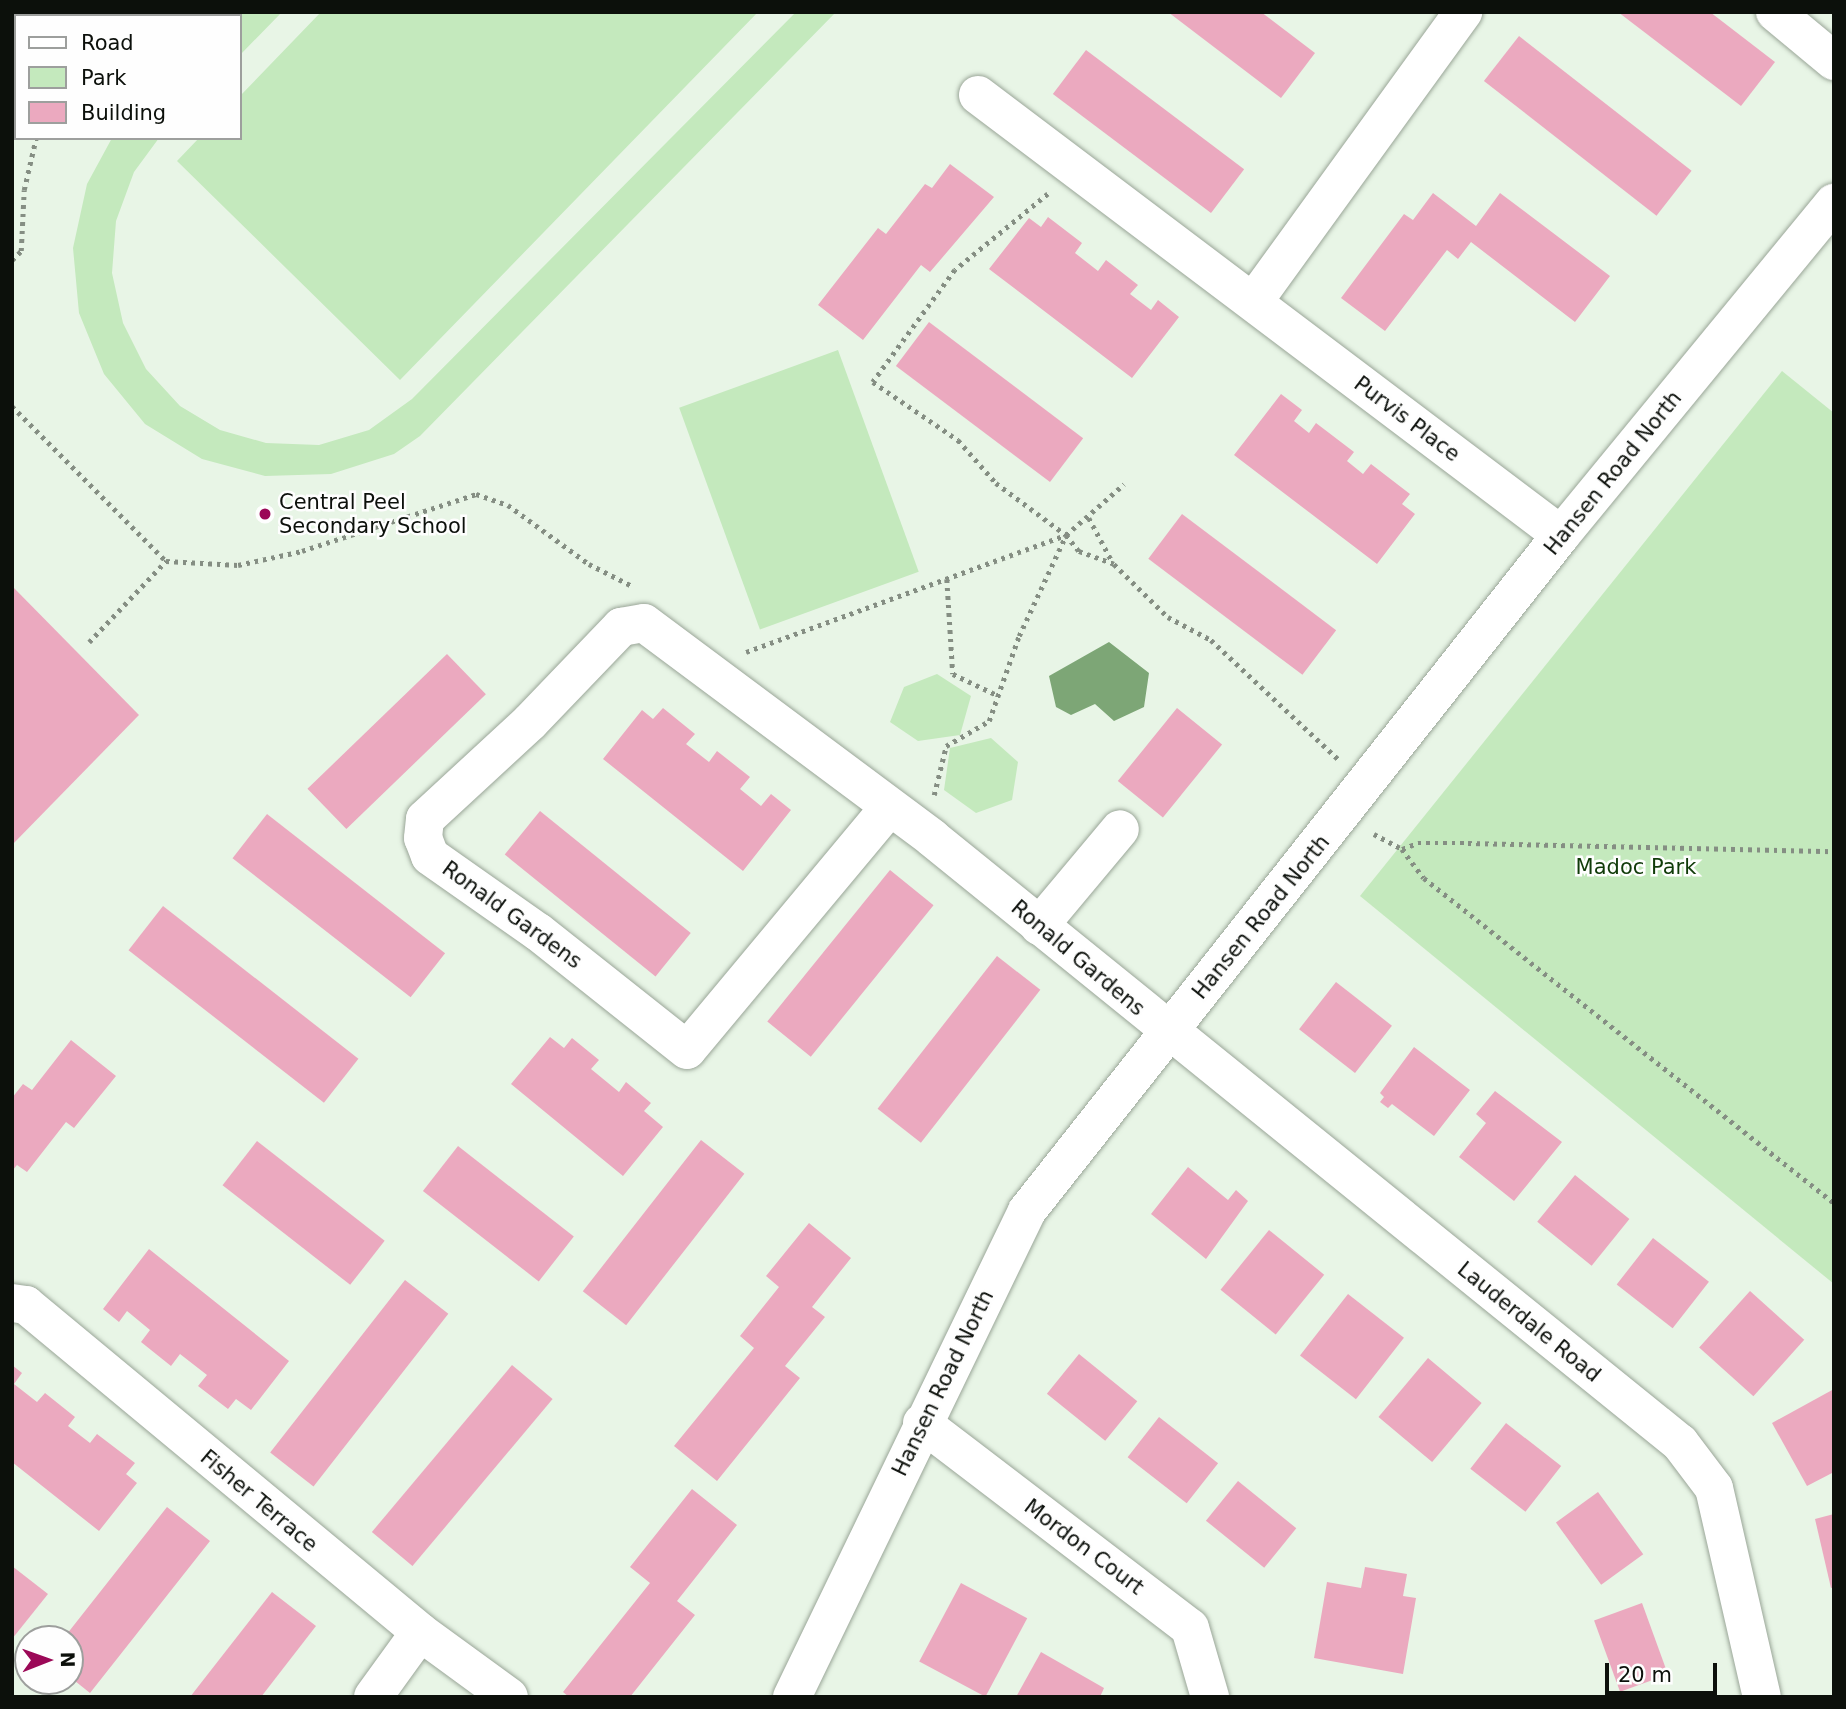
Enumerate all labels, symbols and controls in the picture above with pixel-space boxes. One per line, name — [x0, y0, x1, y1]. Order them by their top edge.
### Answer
legend — [14, 14, 242, 140]
text: Road — [81, 31, 134, 55]
text: Park — [81, 66, 126, 90]
text: Building — [81, 101, 166, 125]
street label: Purvis Place — [1349, 371, 1465, 467]
street label: Hansen Road North — [1539, 386, 1687, 560]
place label: Central Peel Secondary School — [279, 489, 467, 539]
marker: Central Peel Secondary School — [257, 506, 273, 522]
street label: Hansen Road North — [1187, 830, 1335, 1004]
park label: Madoc Park — [1576, 854, 1696, 880]
street label: Ronald Gardens — [437, 856, 587, 974]
street label: Ronald Gardens — [1006, 895, 1150, 1021]
street label: Lauderdale Road — [1452, 1257, 1606, 1387]
street label: Hansen Road North — [887, 1286, 999, 1480]
street label: Fisher Terrace — [195, 1445, 323, 1557]
street label: Mordon Court — [1019, 1494, 1149, 1600]
north arrow — [14, 1625, 84, 1695]
scale bar — [1608, 1650, 1720, 1694]
text: N — [57, 1652, 79, 1668]
text: 20 m — [1618, 1663, 1672, 1687]

